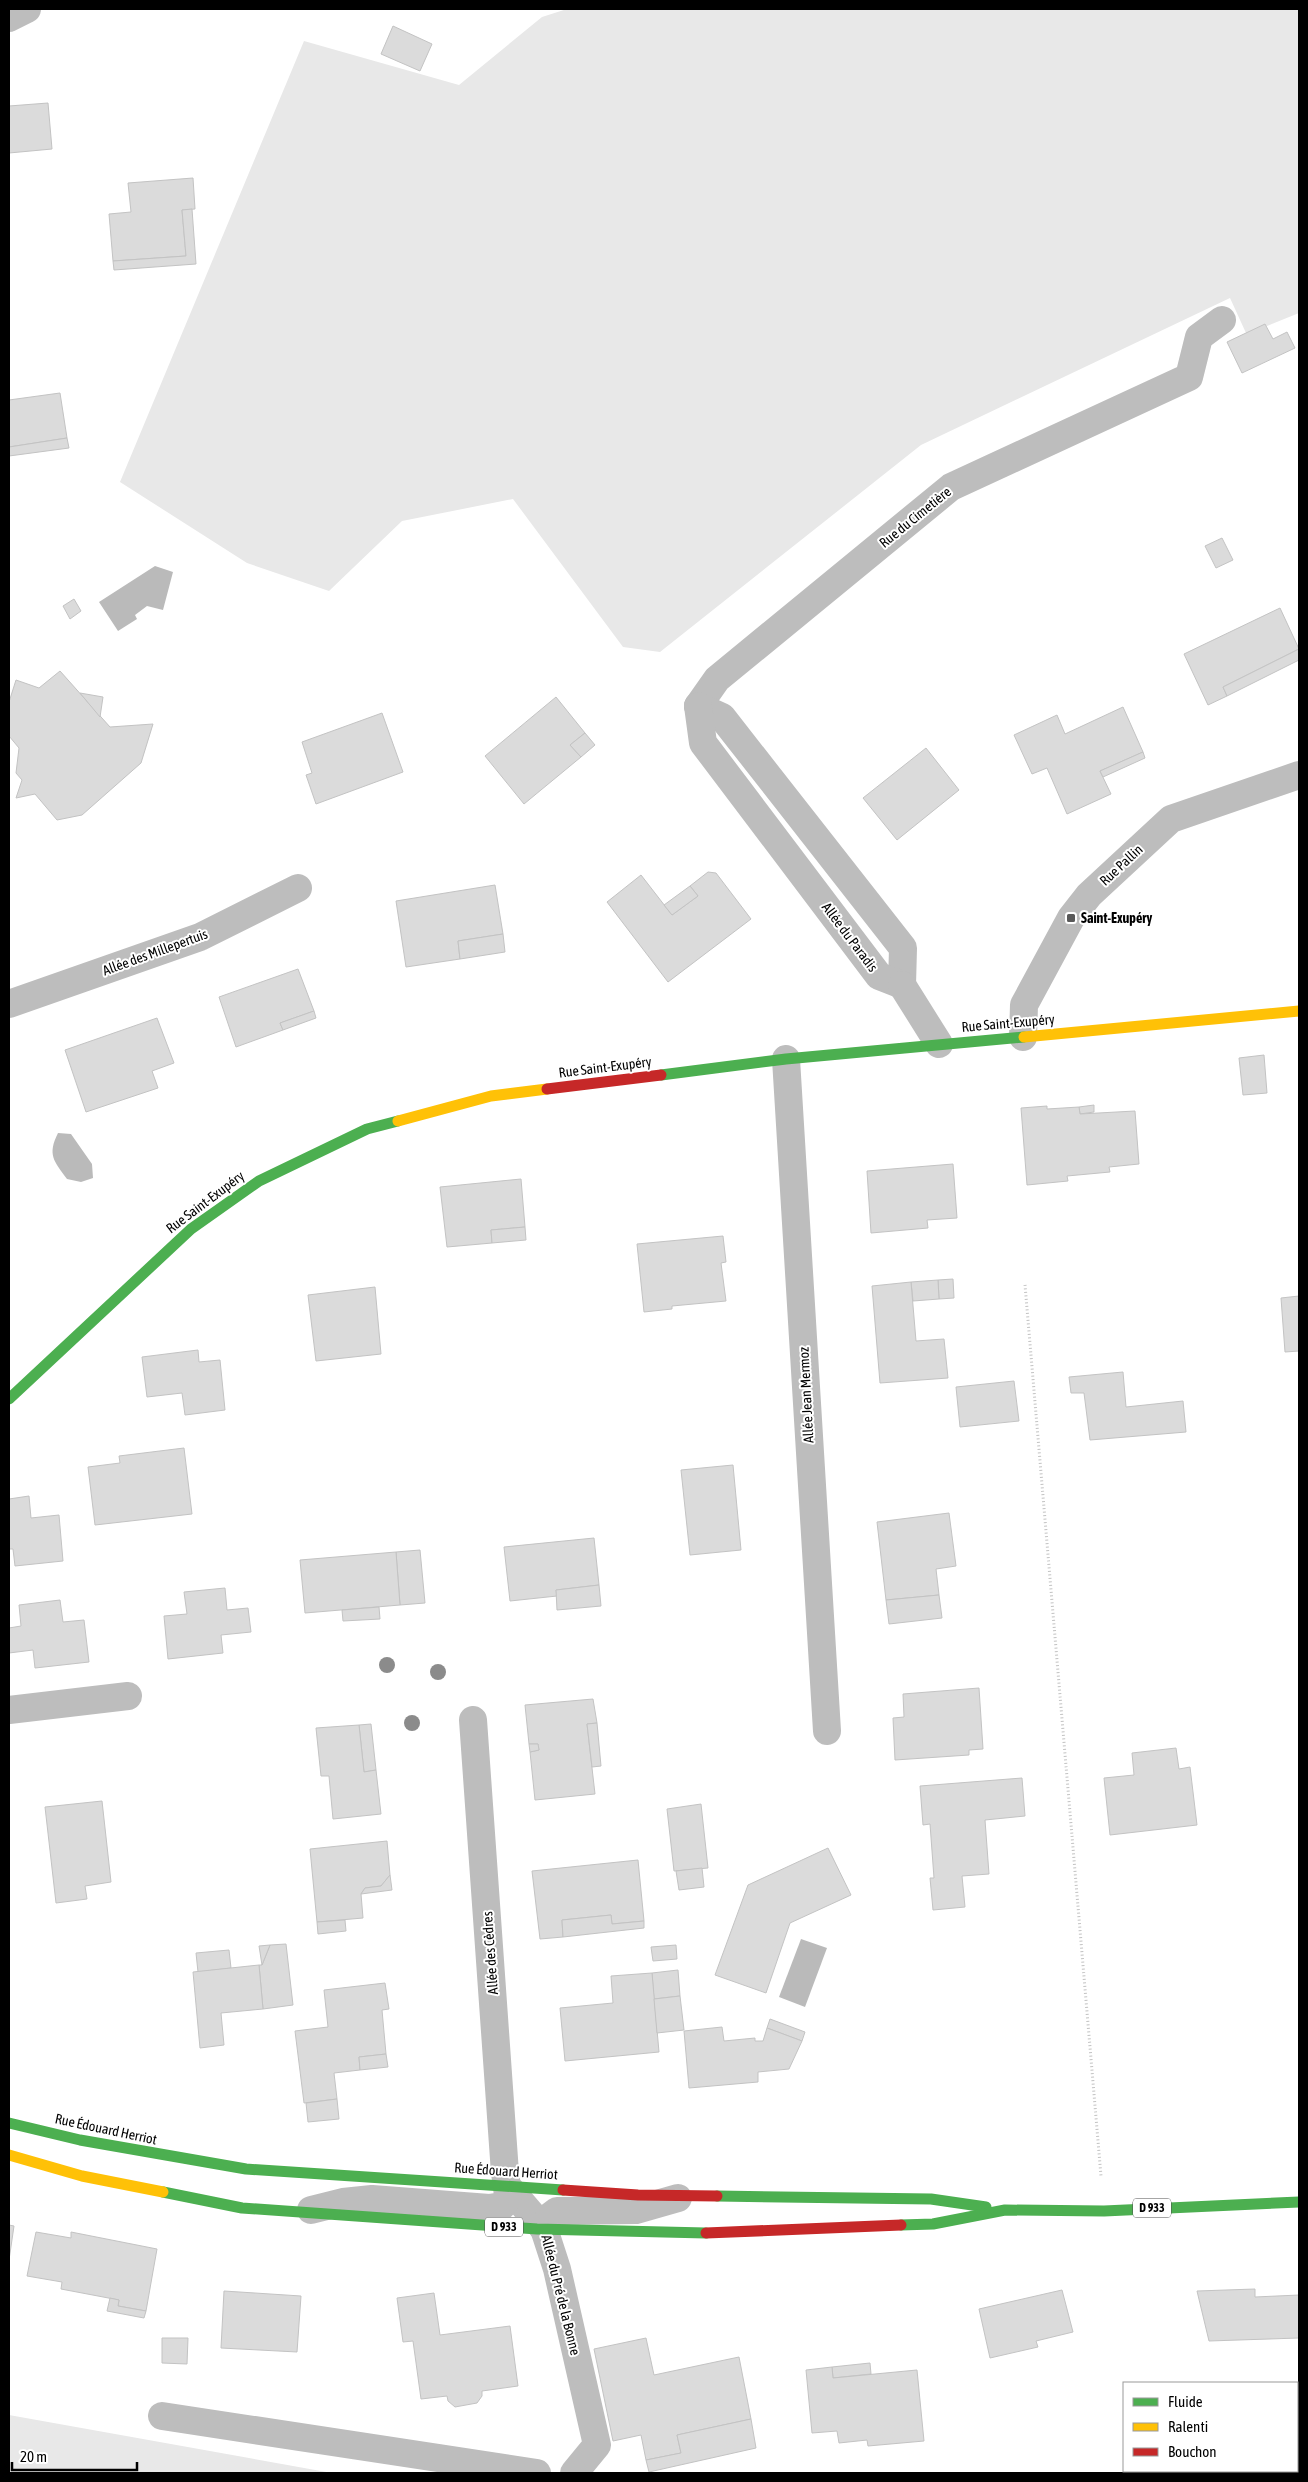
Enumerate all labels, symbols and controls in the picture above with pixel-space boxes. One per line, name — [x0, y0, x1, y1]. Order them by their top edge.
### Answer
street label: Rue du Cimetière — [876, 483, 954, 551]
street label: Rue Pallin — [1096, 841, 1146, 889]
street label: Allée du Paradis — [819, 899, 881, 975]
place label: Saint-Exupéry — [1081, 910, 1152, 926]
marker: Saint-Exupéry — [1065, 912, 1077, 924]
street label: Allée des Millepertuis — [100, 926, 210, 978]
street label: Rue Saint-Exupéry — [961, 1011, 1055, 1035]
street label: Rue Saint-Exupéry — [558, 1053, 652, 1081]
street label: Rue Saint-Exupéry — [163, 1167, 247, 1236]
street label: Allée Jean Mermoz — [795, 1347, 817, 1443]
street label: Allée des Cèdres — [479, 1911, 501, 1995]
street label: Rue Édouard Herriot — [54, 2110, 158, 2148]
street label: Rue Édouard Herriot — [454, 2159, 558, 2183]
road number: D 933 — [1133, 2198, 1171, 2218]
road number: D 933 — [485, 2218, 523, 2236]
street label: Allée du Pré de la Bonne — [538, 2233, 584, 2357]
legend — [1123, 2382, 1298, 2472]
text: Fluide — [1168, 2393, 1203, 2410]
text: Ralenti — [1168, 2418, 1208, 2435]
scale bar — [12, 2440, 138, 2472]
text: Bouchon — [1168, 2443, 1217, 2460]
text: 20 m — [20, 2448, 47, 2465]

